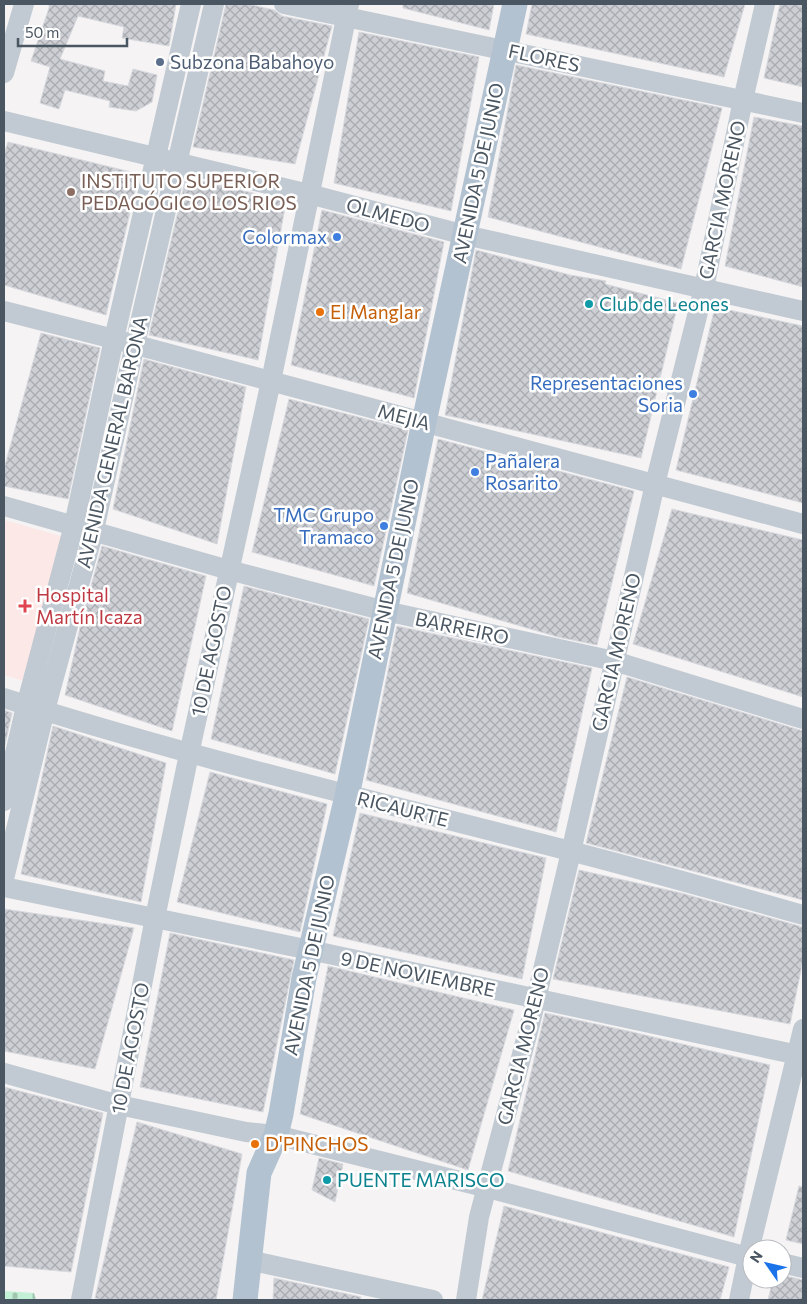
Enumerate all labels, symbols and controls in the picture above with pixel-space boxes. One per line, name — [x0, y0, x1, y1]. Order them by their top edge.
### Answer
scale bar — [18, 15, 126, 47]
text: 50 m — [25, 23, 59, 41]
street label: FLORES — [506, 39, 582, 76]
place label: Subzona Babahoyo — [170, 50, 334, 73]
marker: Subzona Babahoyo — [154, 56, 166, 68]
street label: AVENIDA 5 DE JUNIO — [447, 81, 508, 265]
street label: GARCIA MORENO — [693, 118, 750, 281]
place label: INSTITUTO SUPERIOR PEDAGÓGICO LOS RIOS — [81, 169, 297, 214]
marker: INSTITUTO SUPERIOR PEDAGÓGICO LOS RIOS — [65, 186, 77, 198]
street label: OLMEDO — [344, 192, 432, 237]
place label: Colormax — [242, 225, 327, 248]
marker: Colormax — [331, 231, 343, 243]
place label: Club de Leones — [599, 292, 729, 315]
marker: Club de Leones — [583, 298, 595, 310]
place label: El Manglar — [330, 300, 422, 323]
marker: El Manglar — [314, 306, 326, 318]
street label: AVENIDA GENERAL BARONA — [71, 314, 152, 570]
place label: Representaciones Soria — [530, 371, 683, 416]
marker: Representaciones Soria — [687, 388, 699, 400]
street label: MEJIA — [375, 398, 433, 435]
place label: Pañalera Rosarito — [485, 449, 560, 494]
marker: Pañalera Rosarito — [469, 466, 481, 478]
street label: AVENIDA 5 DE JUNIO — [362, 477, 423, 661]
place label: TMC Grupo Tramaco — [273, 503, 374, 548]
marker: TMC Grupo Tramaco — [378, 520, 390, 532]
street label: GARCIA MORENO — [586, 570, 645, 733]
place label: Hospital Martín Icaza — [36, 583, 143, 628]
street label: 10 DE AGOSTO — [185, 583, 236, 718]
marker: Hospital Martín Icaza — [18, 599, 32, 613]
street label: BARREIRO — [413, 606, 511, 649]
street label: RICAURTE — [355, 786, 451, 831]
street label: AVENIDA 5 DE JUNIO — [278, 873, 339, 1057]
street label: 9 DE NOVIEMBRE — [339, 946, 498, 1001]
street label: GARCIA MORENO — [492, 965, 553, 1127]
street label: 10 DE AGOSTO — [106, 980, 153, 1115]
place label: D'PINCHOS — [265, 1132, 368, 1155]
marker: D'PINCHOS — [249, 1138, 261, 1150]
place label: PUENTE MARISCO — [337, 1168, 505, 1191]
marker: PUENTE MARISCO — [321, 1174, 333, 1186]
north arrow — [742, 1239, 792, 1289]
text: N — [746, 1247, 766, 1266]

